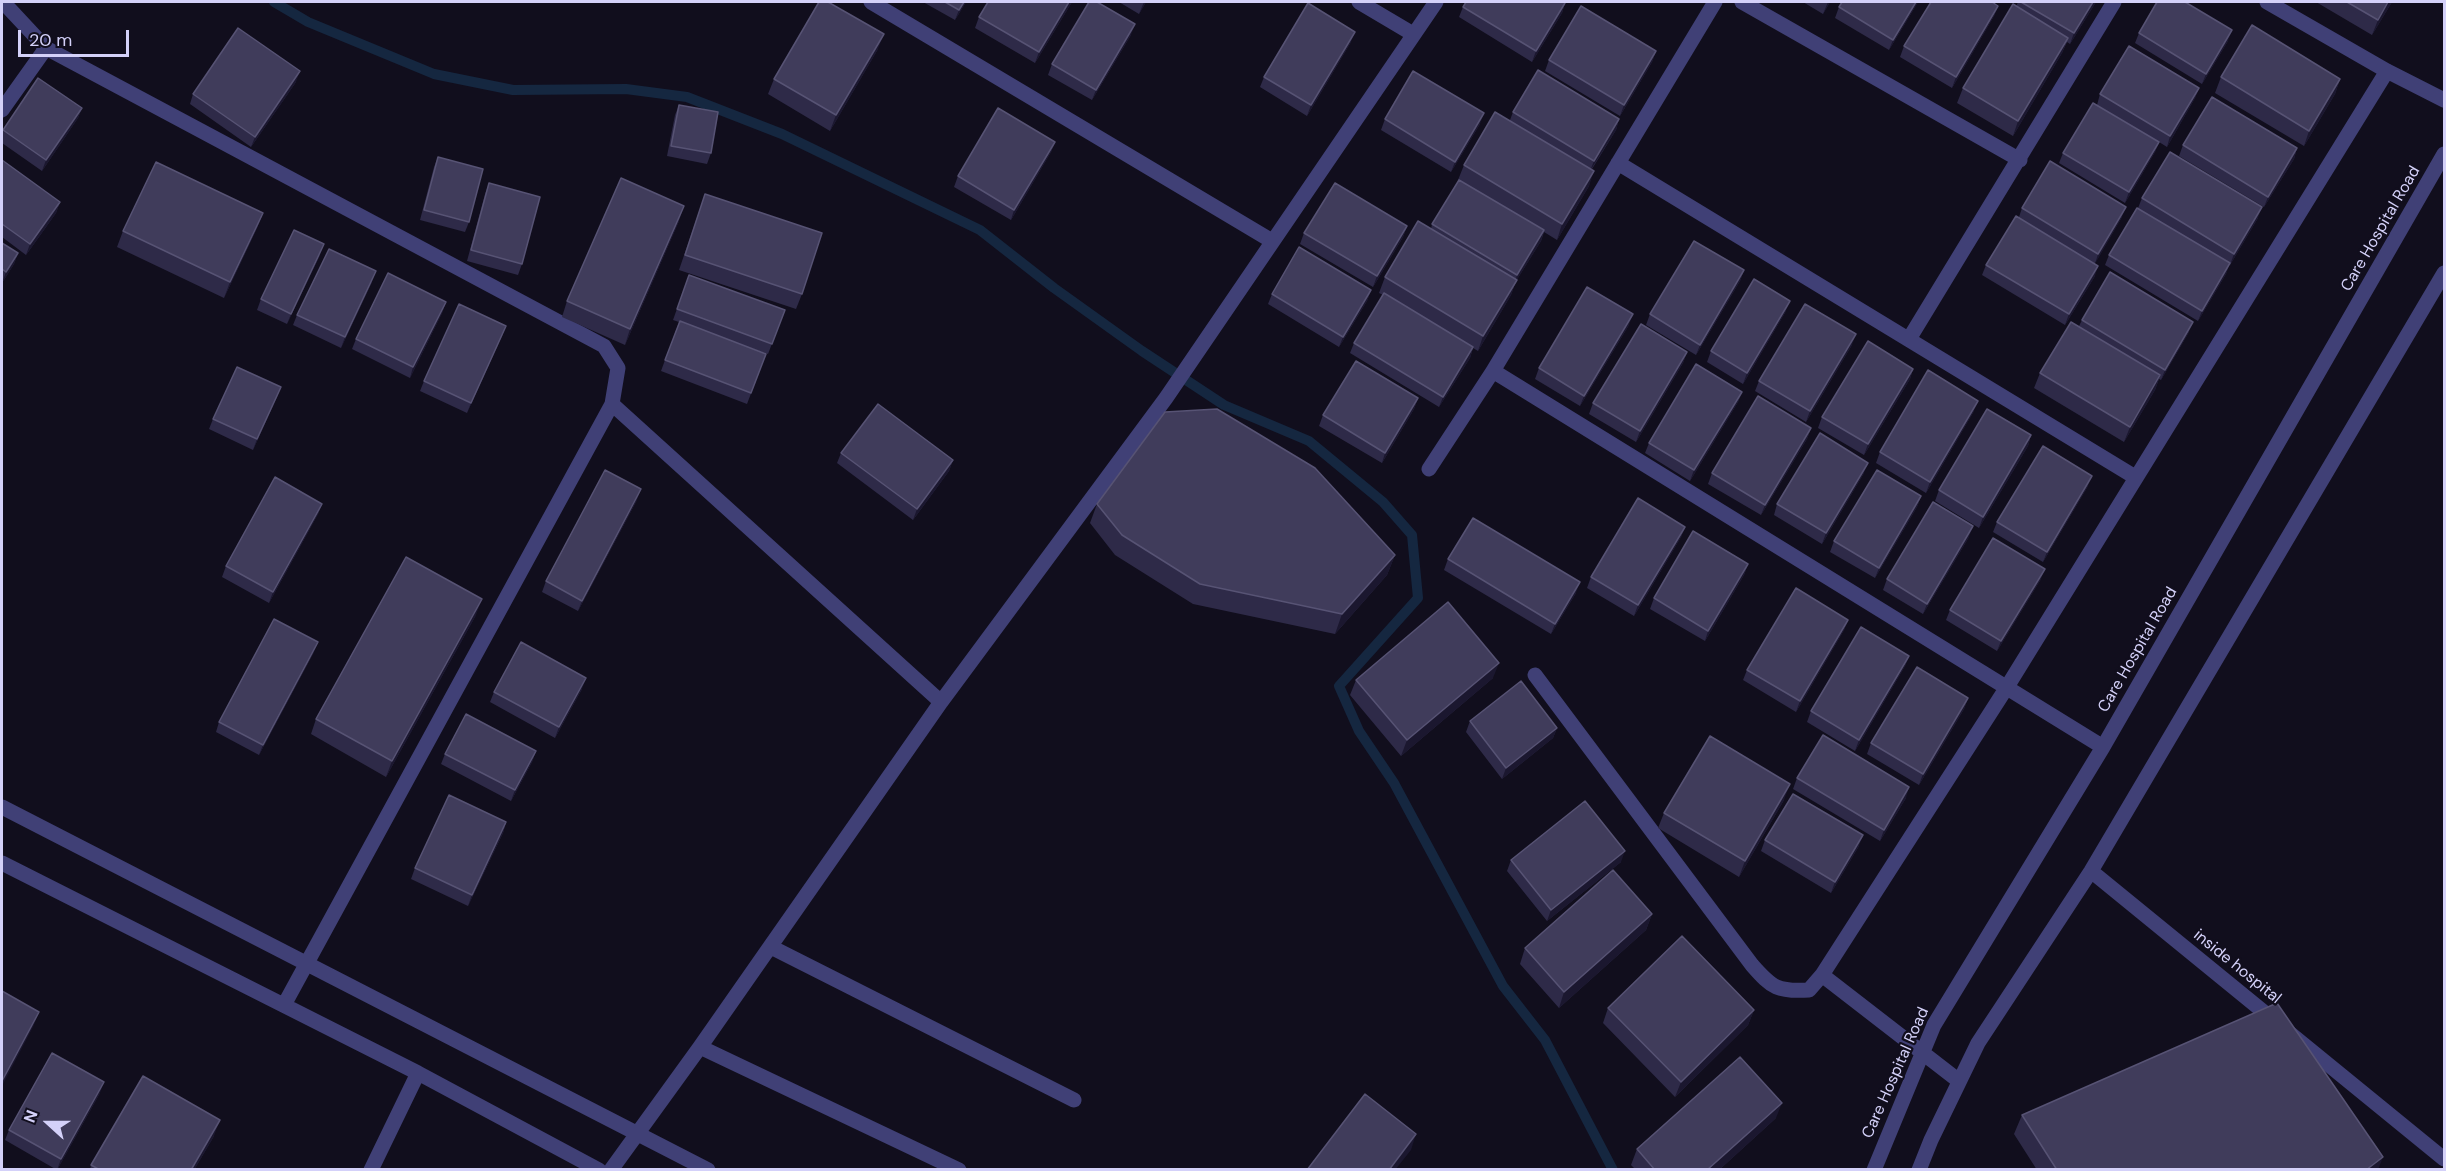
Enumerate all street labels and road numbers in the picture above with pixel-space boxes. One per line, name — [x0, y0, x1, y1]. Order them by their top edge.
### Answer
street label: Care Hospital Road — [2337, 163, 2425, 295]
street label: Care Hospital Road — [2094, 584, 2182, 716]
street label: inside hospital — [2189, 926, 2285, 1008]
street label: Care Hospital Road — [1858, 1004, 1934, 1142]

